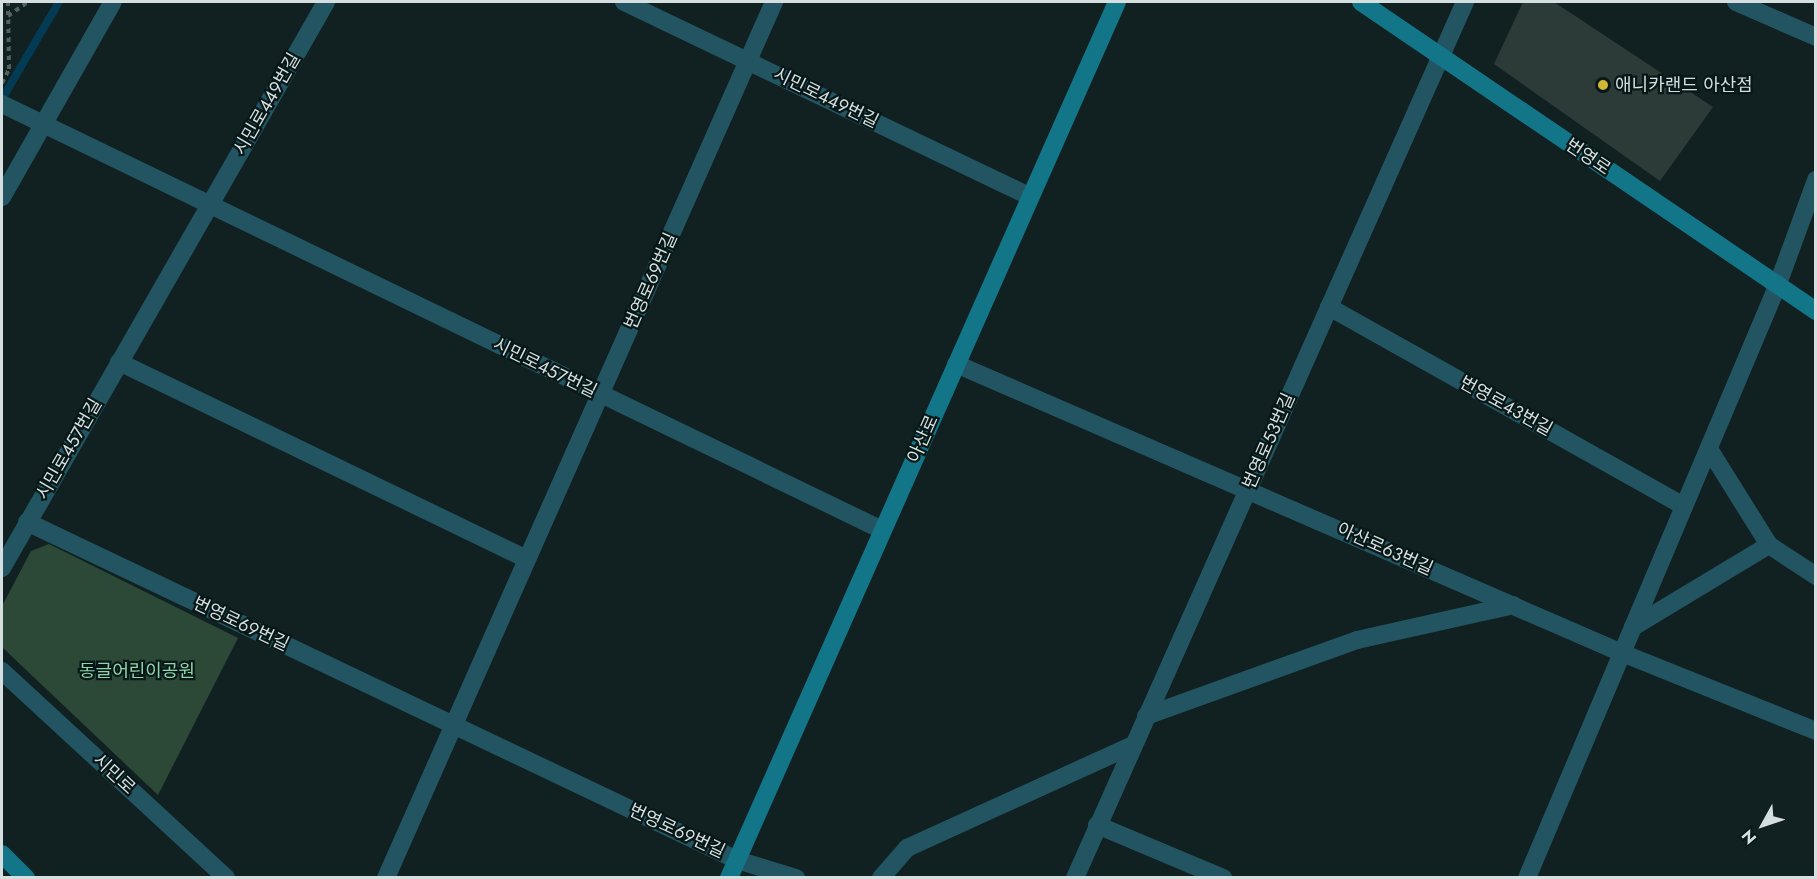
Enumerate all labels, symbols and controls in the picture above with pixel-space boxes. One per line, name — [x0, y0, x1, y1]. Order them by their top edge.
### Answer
street label: 시민로449번길 — [229, 49, 305, 159]
street label: 시민로449번길 — [770, 63, 882, 133]
place label: 애니카랜드 아산점 — [1615, 74, 1753, 96]
marker: 애니카랜드 아산점 — [1596, 78, 1610, 92]
street label: 번영로 — [1561, 134, 1615, 180]
street label: 번영로69번길 — [620, 229, 682, 333]
street label: 시민로457번길 — [490, 334, 600, 402]
street label: 번영로43번길 — [1456, 372, 1556, 440]
street label: 번영로53번길 — [1238, 390, 1300, 492]
street label: 시민로457번길 — [31, 395, 107, 503]
street label: 아산로 — [903, 412, 943, 466]
street label: 아산로63번길 — [1334, 518, 1436, 580]
street label: 번영로69번길 — [190, 592, 292, 656]
park label: 동글어린이공원 — [79, 660, 195, 682]
street label: 시민로 — [88, 749, 140, 799]
north arrow — [1733, 795, 1793, 855]
street label: 번영로69번길 — [626, 799, 728, 863]
text: N — [1736, 825, 1762, 849]

